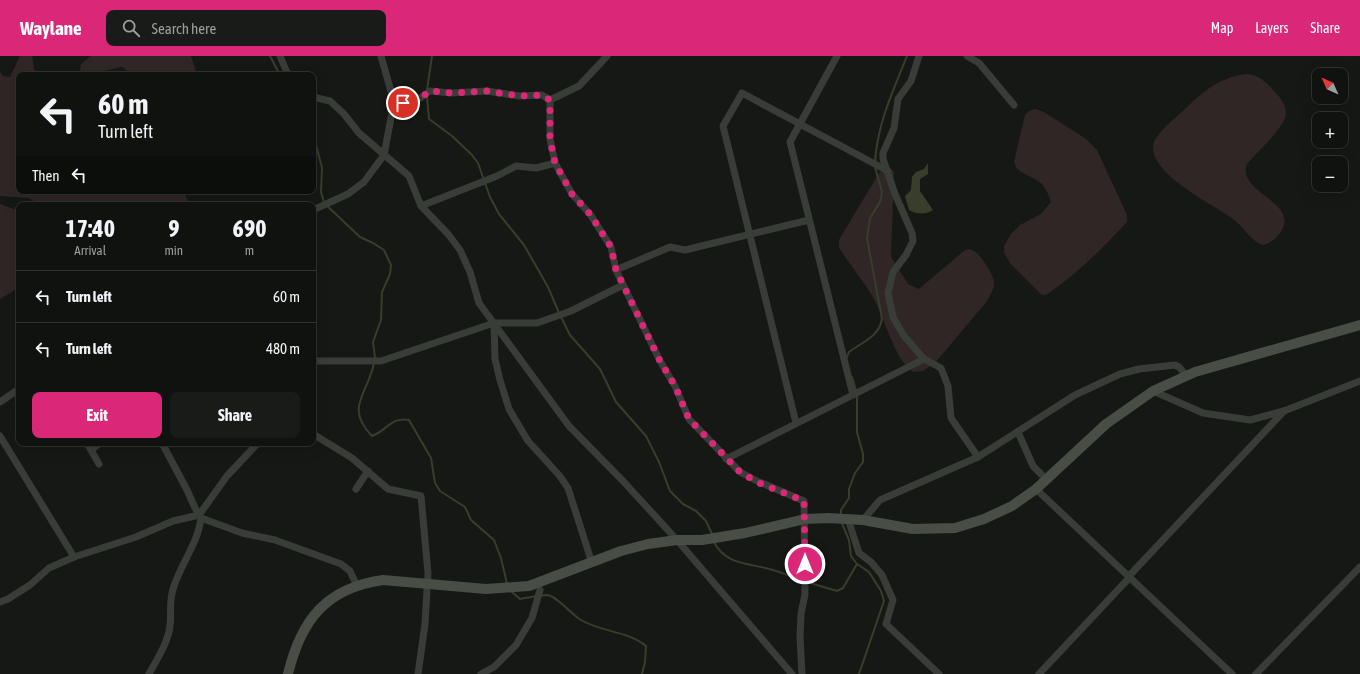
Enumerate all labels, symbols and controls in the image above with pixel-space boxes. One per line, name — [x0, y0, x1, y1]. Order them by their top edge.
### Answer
search box — [106, 10, 386, 46]
text: Waylane — [20, 17, 82, 39]
icon: search — [120, 17, 142, 39]
text: Search here — [152, 20, 216, 37]
text: Map — [1211, 20, 1233, 36]
text: Layers — [1255, 20, 1288, 36]
text: Share — [1310, 20, 1340, 36]
north arrow — [1312, 68, 1348, 104]
map controls — [1312, 68, 1348, 192]
pin — [386, 86, 420, 120]
icon: left — [32, 88, 84, 140]
text: 60 m — [98, 88, 148, 120]
icon: arrive — [392, 92, 414, 114]
button: + — [1312, 112, 1348, 148]
text: Turn left — [98, 121, 153, 142]
button: − — [1312, 156, 1348, 192]
icon: left — [68, 164, 90, 186]
text: Then — [32, 167, 60, 184]
text: 17:40 — [66, 215, 115, 242]
text: 9 — [168, 215, 179, 242]
text: 690 — [233, 215, 266, 242]
text: Arrival — [74, 243, 106, 258]
text: min — [164, 243, 183, 258]
text: m — [245, 243, 254, 258]
icon: left — [32, 286, 54, 308]
text: Turn left — [66, 288, 112, 305]
text: 60 m — [273, 288, 300, 305]
icon: left — [32, 338, 54, 360]
text: Turn left — [66, 340, 112, 357]
text: 480 m — [266, 340, 300, 357]
button: Exit — [32, 392, 162, 438]
button: Share — [170, 392, 300, 438]
position arrow — [784, 543, 826, 585]

